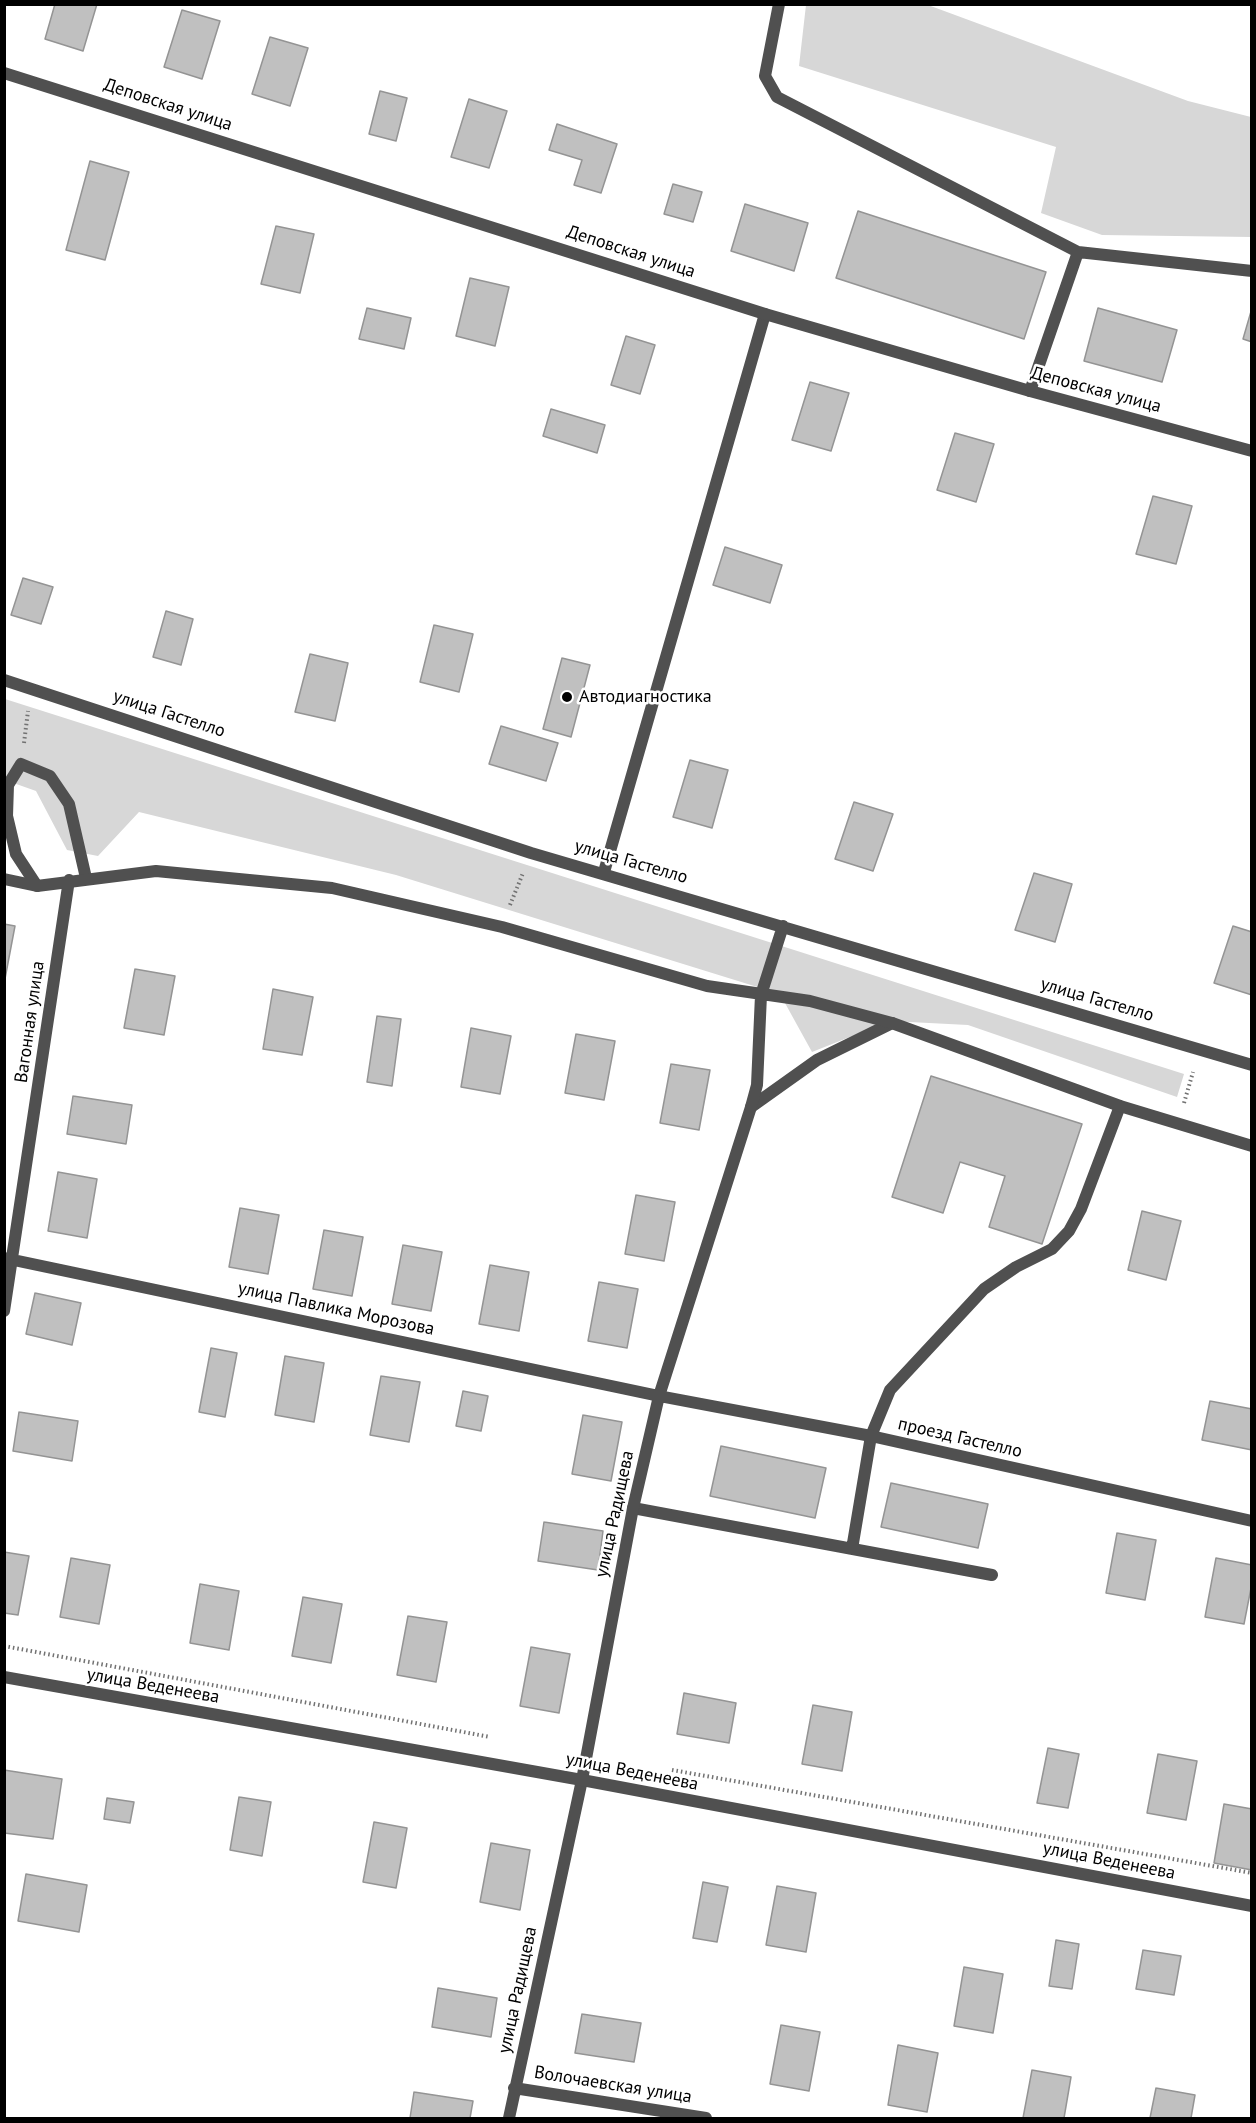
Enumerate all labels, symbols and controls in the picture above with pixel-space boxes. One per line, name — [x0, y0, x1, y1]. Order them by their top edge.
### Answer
street label: Деповская улица — [101, 74, 235, 136]
street label: Деповская улица — [564, 221, 698, 283]
street label: Деповская улица — [1029, 362, 1163, 418]
street label: улица Гастелло — [110, 686, 228, 742]
place label: Автодиагностика — [579, 686, 712, 708]
marker: Автодиагностика — [560, 690, 574, 704]
street label: улица Гастелло — [572, 836, 690, 888]
street label: Вагонная улица — [11, 960, 49, 1084]
street label: улица Гастелло — [1038, 974, 1156, 1026]
street label: улица Павлика Морозова — [236, 1278, 436, 1340]
street label: проезд Гастелло — [896, 1413, 1024, 1463]
street label: улица Радищева — [591, 1449, 639, 1579]
street label: улица Веденеева — [85, 1664, 221, 1708]
street label: улица Веденеева — [564, 1749, 700, 1795]
street label: улица Веденеева — [1041, 1838, 1177, 1884]
street label: улица Радищева — [494, 1925, 542, 2055]
street label: Волочаевская улица — [533, 2062, 693, 2108]

